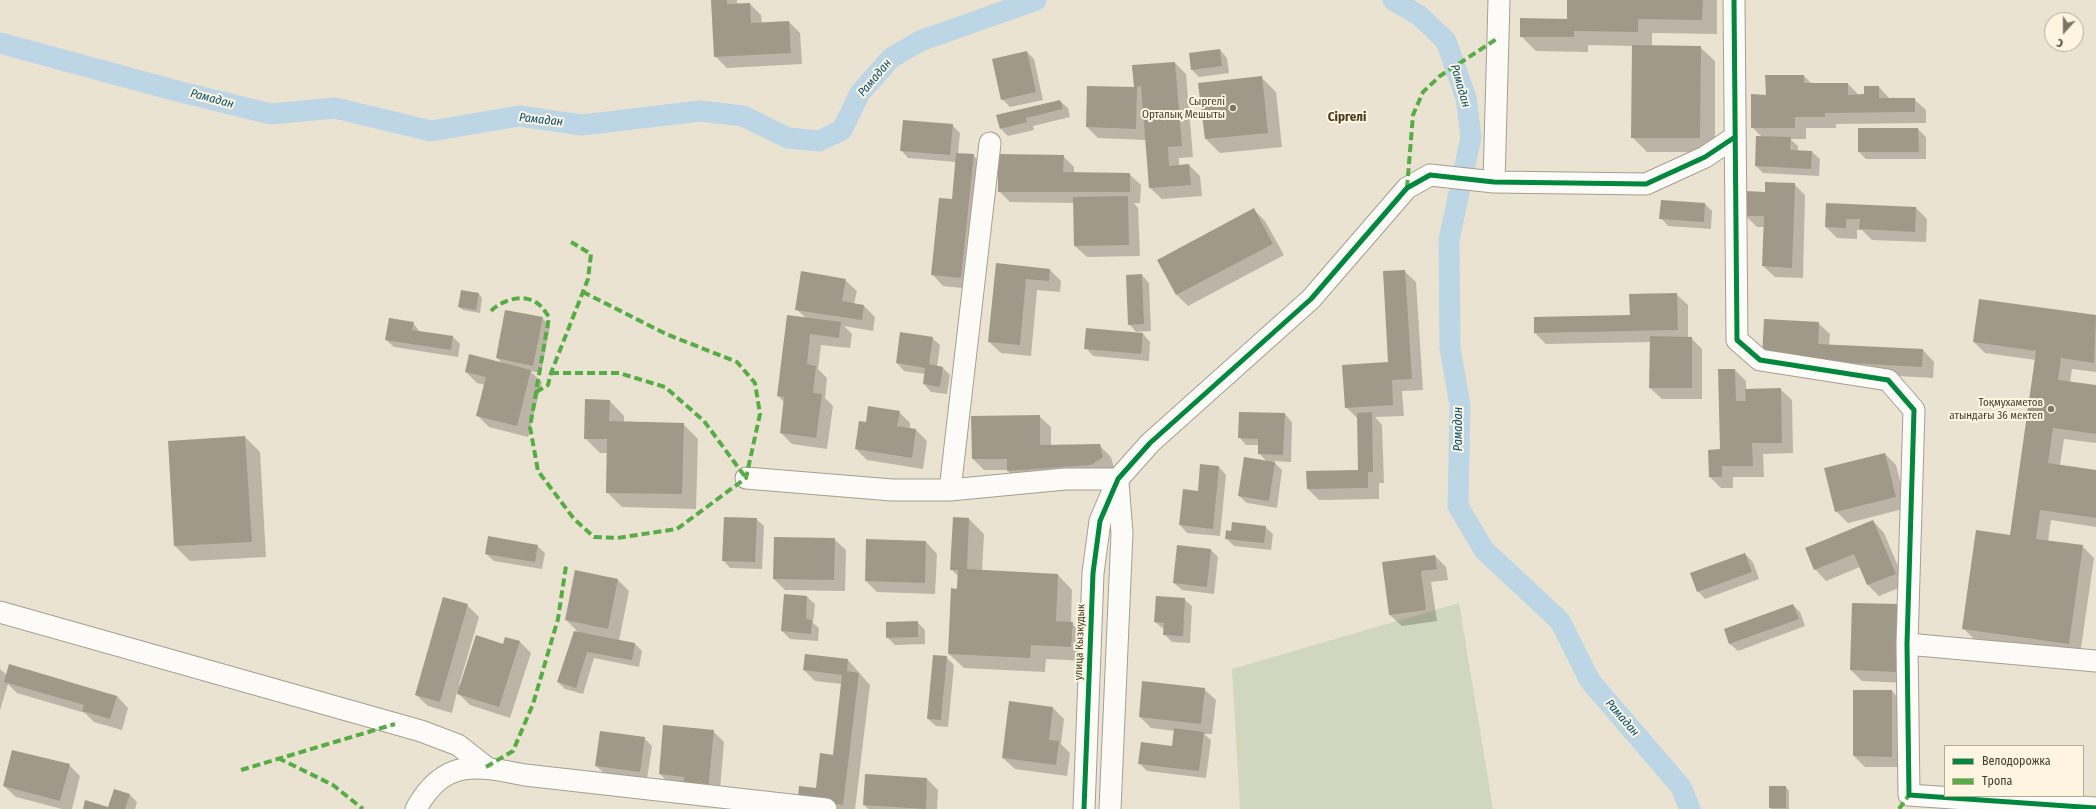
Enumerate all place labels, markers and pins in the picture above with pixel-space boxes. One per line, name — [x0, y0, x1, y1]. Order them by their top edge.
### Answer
place label: Сыргелі Орталық Мешыты — [1142, 95, 1225, 121]
marker: Сыргелі Орталық Мешыты — [1228, 103, 1238, 113]
place label: Тоқмухаметов атындағы 36 мектеп — [1949, 396, 2043, 422]
marker: Тоқмухаметов атындағы 36 мектеп — [2046, 404, 2056, 414]

